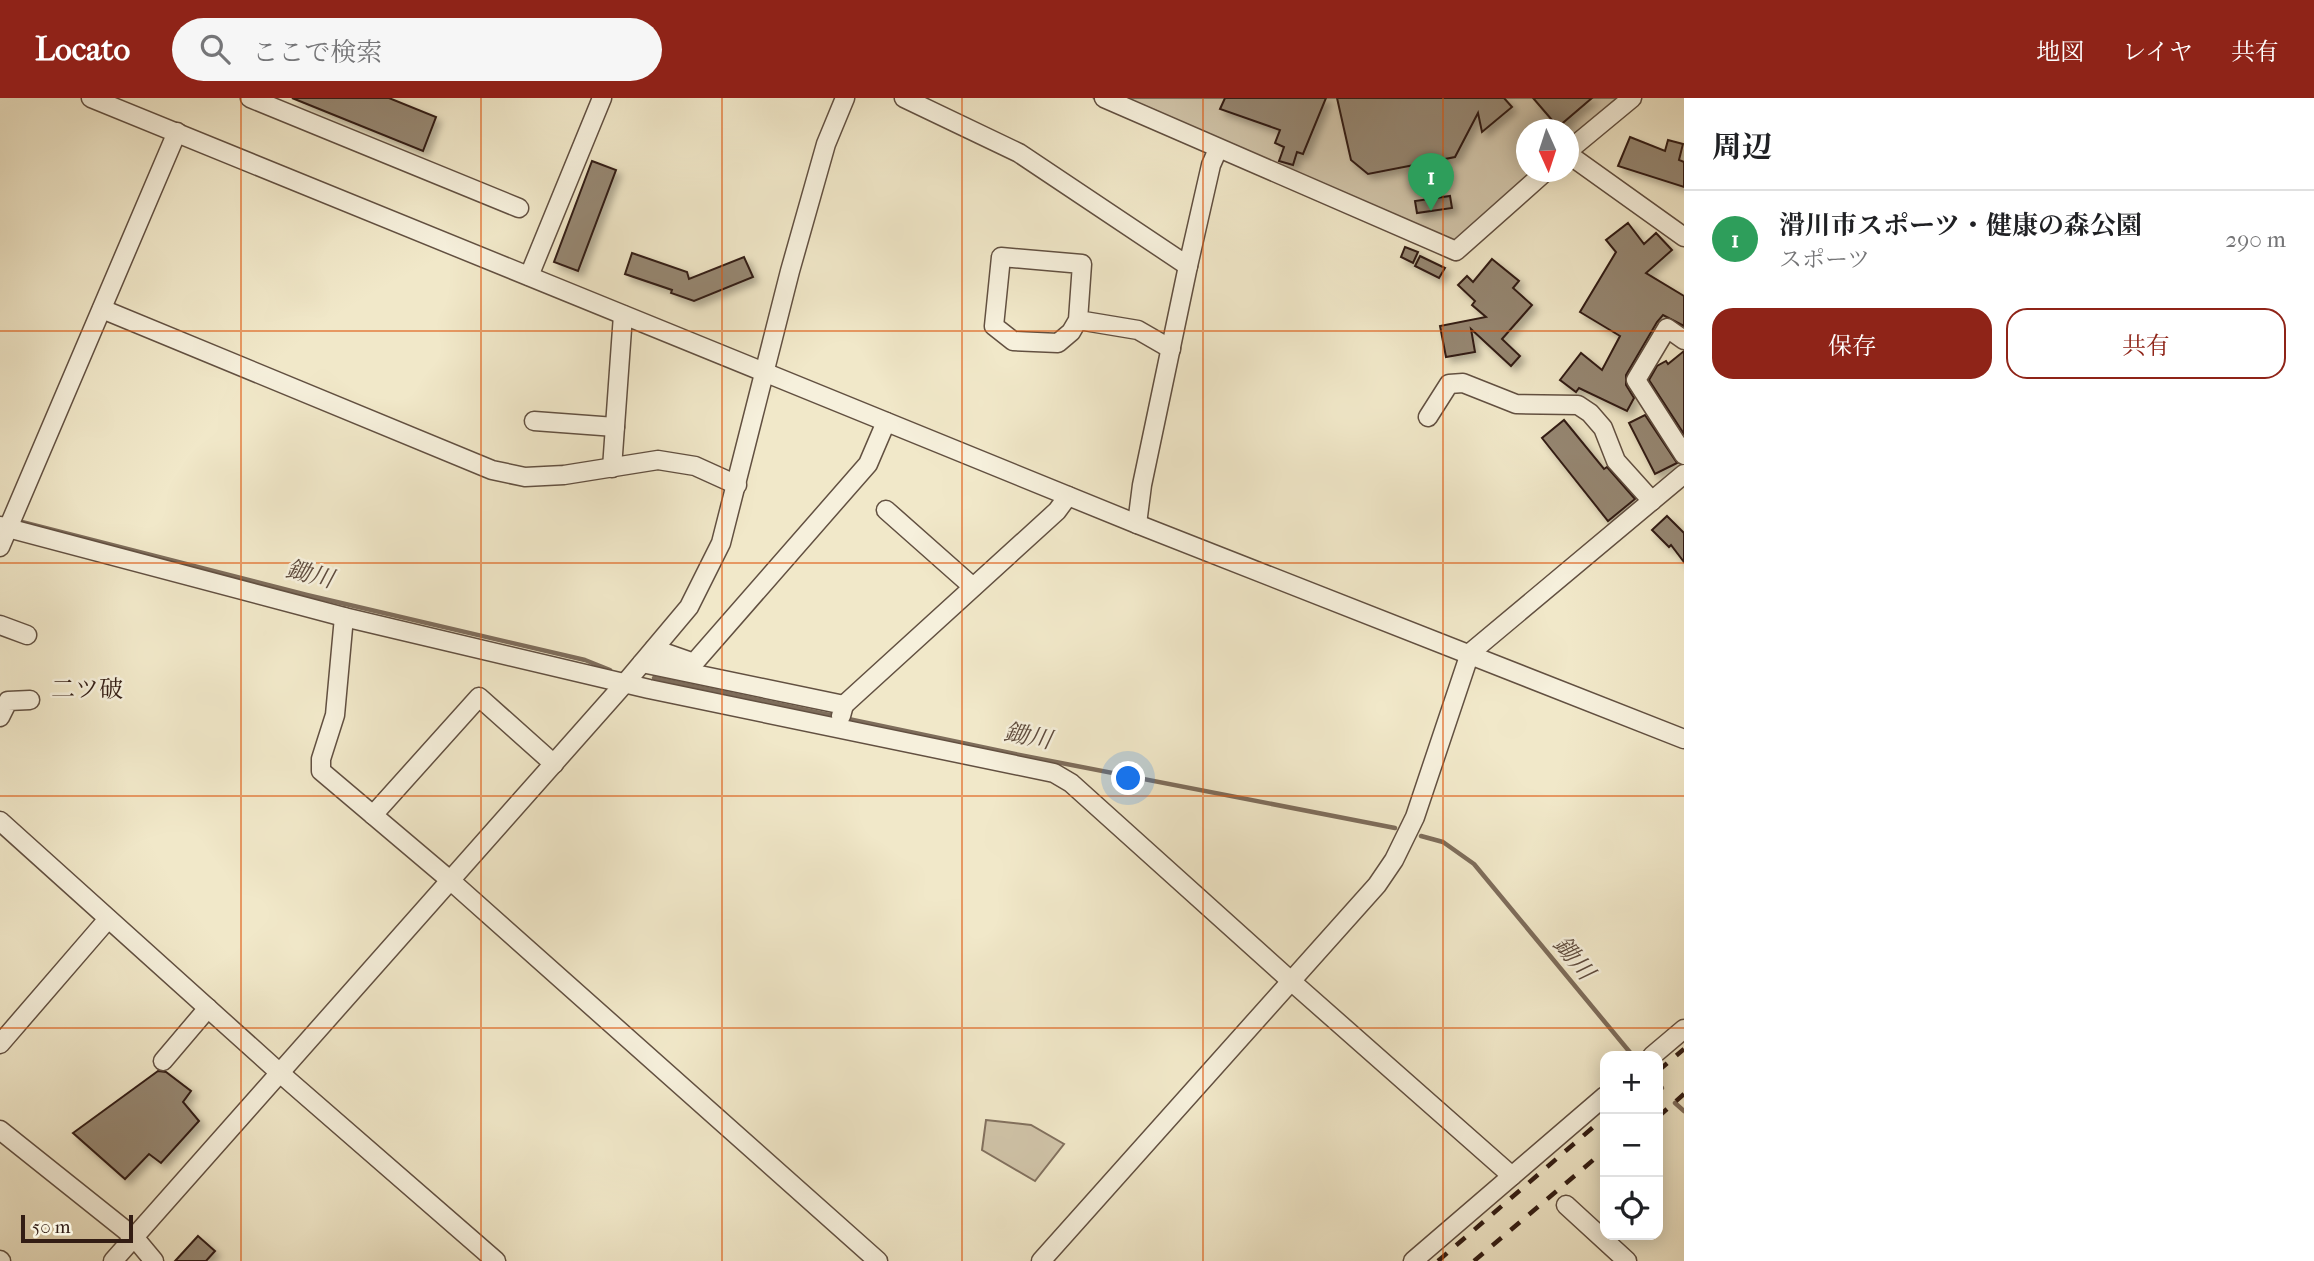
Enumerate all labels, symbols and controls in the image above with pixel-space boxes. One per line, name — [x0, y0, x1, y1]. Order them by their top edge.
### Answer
search box — [172, 18, 662, 81]
text: Locato — [35, 30, 130, 69]
icon: search — [196, 30, 234, 68]
text: ここで検索 — [252, 37, 382, 68]
text: 地図 — [2036, 38, 2084, 66]
text: レイヤ — [2122, 38, 2193, 66]
text: 共有 — [2231, 38, 2279, 66]
north arrow — [1516, 119, 1579, 182]
text: 周辺 — [1712, 130, 1772, 165]
pin: 1 — [1408, 153, 1454, 211]
text: 滑川市スポーツ・健康の森公園 — [1779, 210, 2142, 241]
text: 1 — [1731, 226, 1739, 253]
text: 290 m — [2225, 226, 2286, 253]
text: スポーツ — [1779, 246, 1870, 273]
button: 保存 — [1712, 308, 1992, 379]
button: 共有 — [2006, 308, 2286, 379]
water label: 鋤川 — [283, 555, 340, 594]
district label: 二ツ破 — [51, 675, 123, 703]
water label: 鋤川 — [1002, 718, 1057, 755]
your location — [1111, 761, 1145, 795]
water label: 鋤川 — [1548, 931, 1602, 988]
map controls — [1600, 1051, 1663, 1240]
button: + — [1600, 1051, 1663, 1114]
button: − — [1600, 1114, 1663, 1177]
button: locate — [1600, 1177, 1663, 1240]
scale bar — [21, 1212, 133, 1244]
text: 50 m — [32, 1216, 71, 1238]

